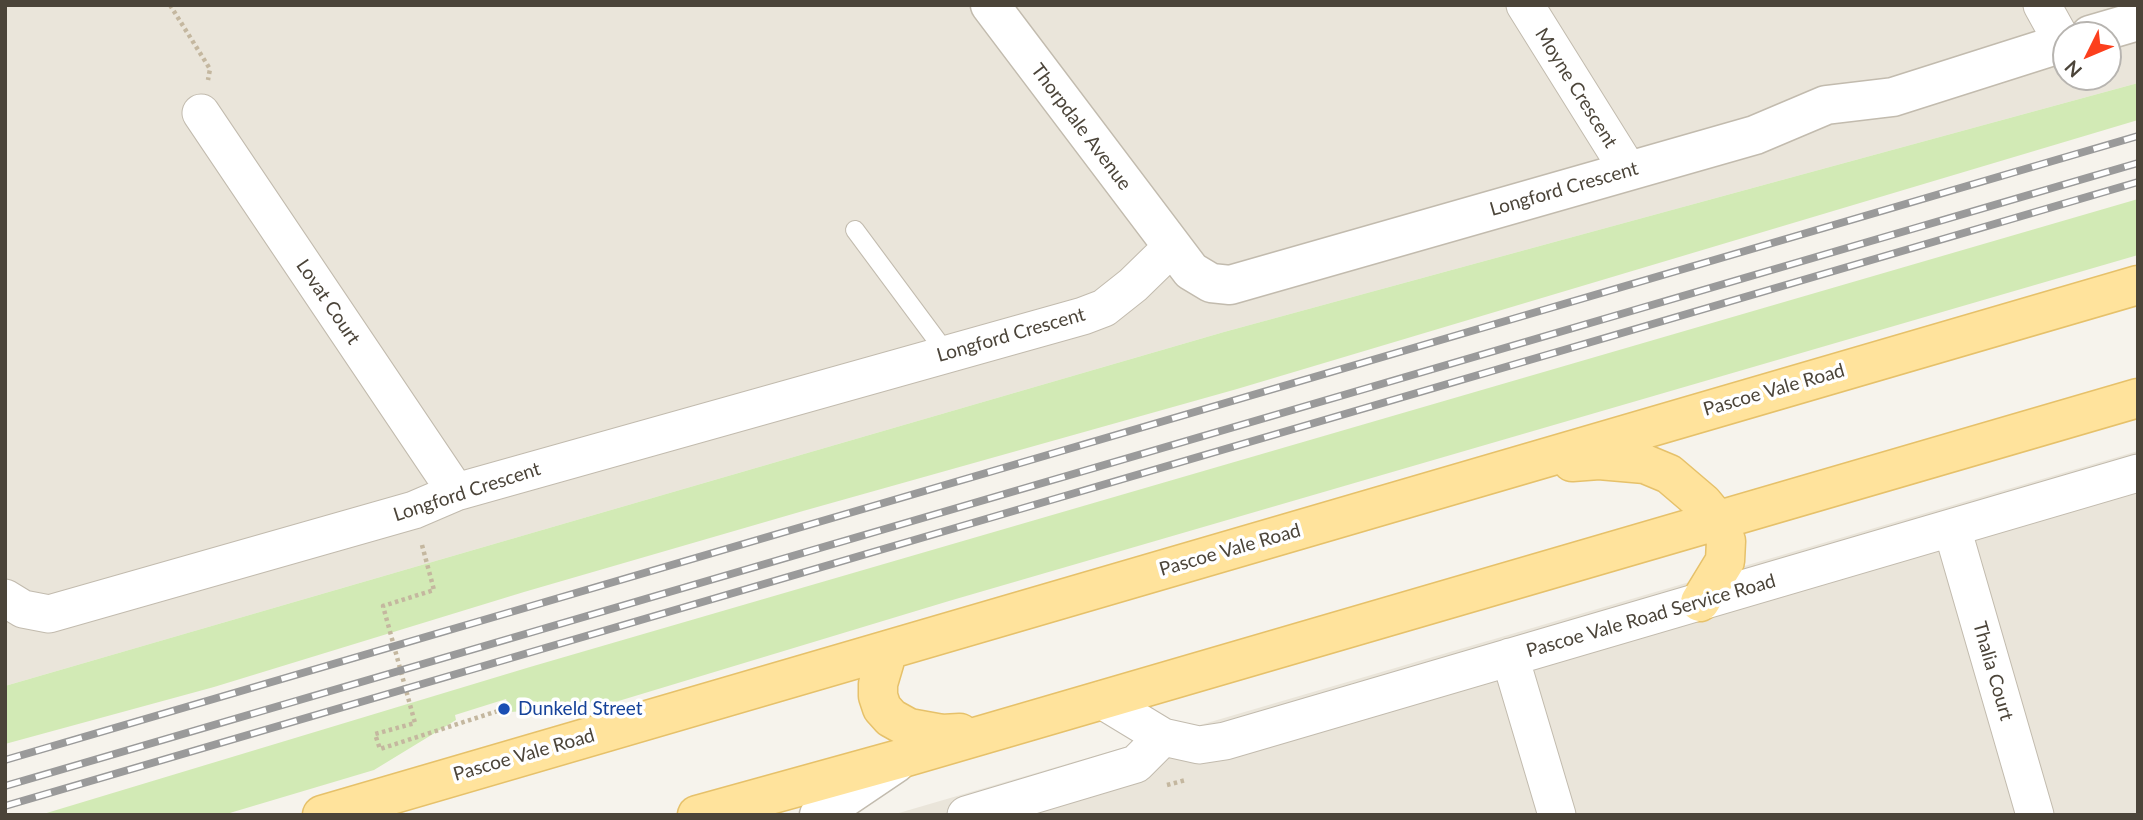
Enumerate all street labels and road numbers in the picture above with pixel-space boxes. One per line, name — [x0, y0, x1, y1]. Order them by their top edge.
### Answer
street label: Moyne Crescent — [1530, 24, 1622, 152]
street label: Thorpdale Avenue — [1026, 59, 1136, 195]
street label: Longford Crescent — [1487, 157, 1641, 221]
street label: Lovat Court — [291, 255, 365, 349]
street label: Longford Crescent — [934, 303, 1088, 367]
street label: Pascoe Vale Road — [1701, 359, 1847, 421]
street label: Longford Crescent — [391, 457, 543, 527]
street label: Pascoe Vale Road — [1157, 519, 1303, 581]
street label: Pascoe Vale Road Service Road — [1524, 569, 1778, 663]
street label: Thalia Court — [1968, 619, 2018, 723]
street label: Pascoe Vale Road — [451, 724, 597, 786]

